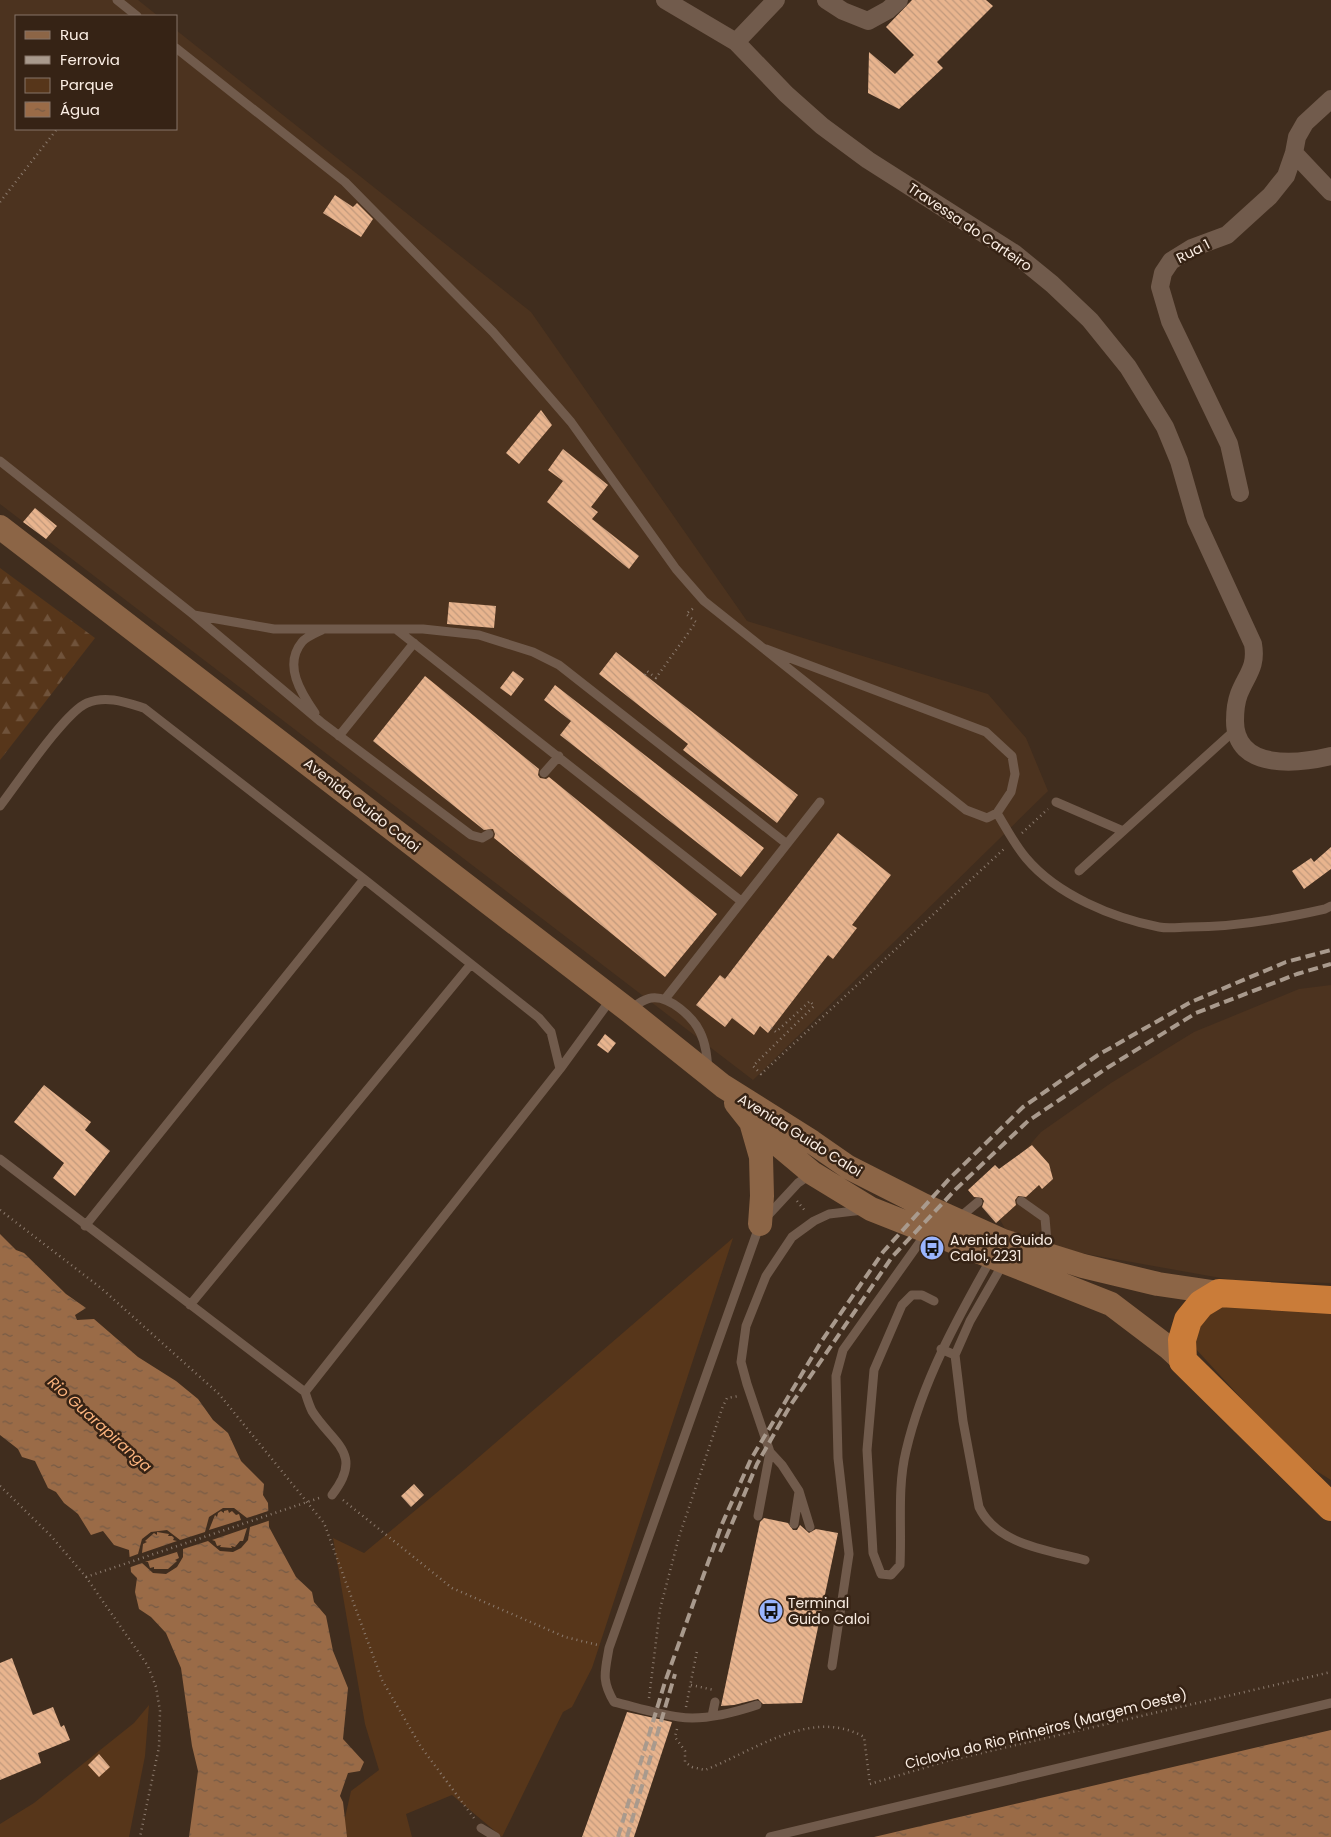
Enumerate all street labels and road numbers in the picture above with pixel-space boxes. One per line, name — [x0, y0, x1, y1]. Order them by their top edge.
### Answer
street label: Travessa do Carteiro — [904, 178, 1036, 276]
street label: Rua 1 — [1173, 234, 1213, 268]
street label: Avenida Guido Caloi — [300, 753, 424, 857]
street label: Avenida Guido Caloi — [734, 1089, 866, 1181]
street label: Ciclovia do Rio Pinheiros (Margem Oeste) — [903, 1684, 1189, 1774]

